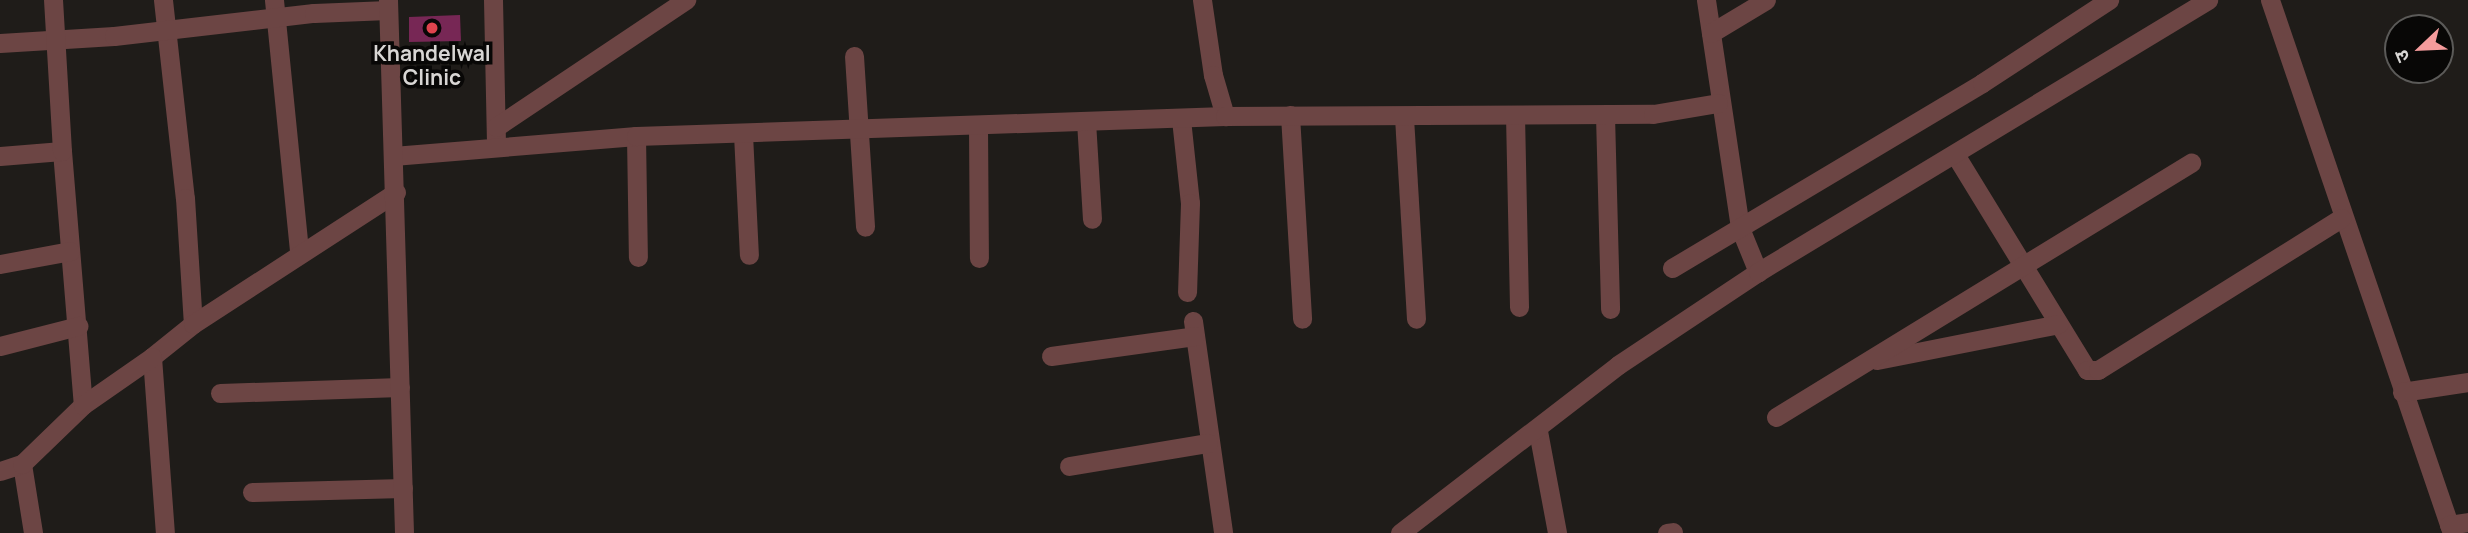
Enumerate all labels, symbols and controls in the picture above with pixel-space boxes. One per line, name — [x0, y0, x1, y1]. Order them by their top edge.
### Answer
north arrow — [2384, 14, 2454, 84]
marker: Khandelwal Clinic — [422, 18, 442, 38]
place label: Khandelwal Clinic — [373, 40, 491, 90]
text: उ — [2387, 46, 2416, 67]

